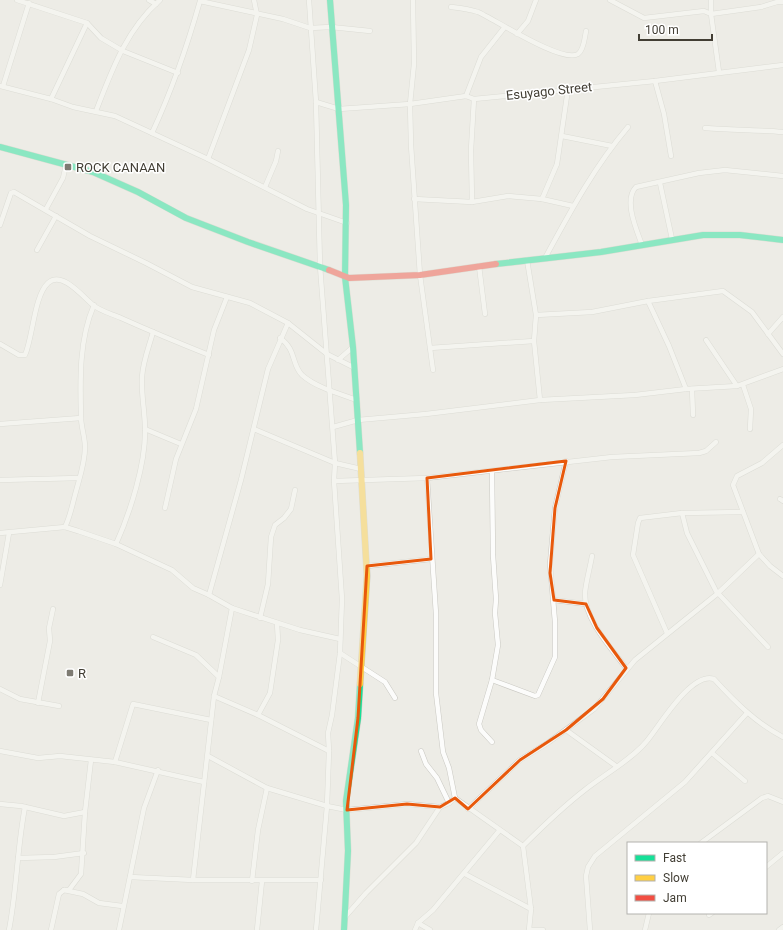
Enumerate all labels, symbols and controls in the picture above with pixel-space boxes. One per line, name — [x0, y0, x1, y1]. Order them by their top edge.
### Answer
scale bar — [639, 16, 712, 42]
text: 100 m — [645, 23, 679, 37]
street label: Esuyago Street — [505, 79, 593, 103]
place label: ROCK CANAAN — [76, 160, 165, 175]
marker: ROCK CANAAN — [63, 162, 73, 172]
place label: R — [78, 666, 86, 681]
marker: R — [65, 668, 75, 678]
legend — [627, 842, 767, 914]
text: Fast — [663, 851, 686, 865]
text: Slow — [663, 871, 689, 885]
text: Jam — [663, 891, 687, 905]

